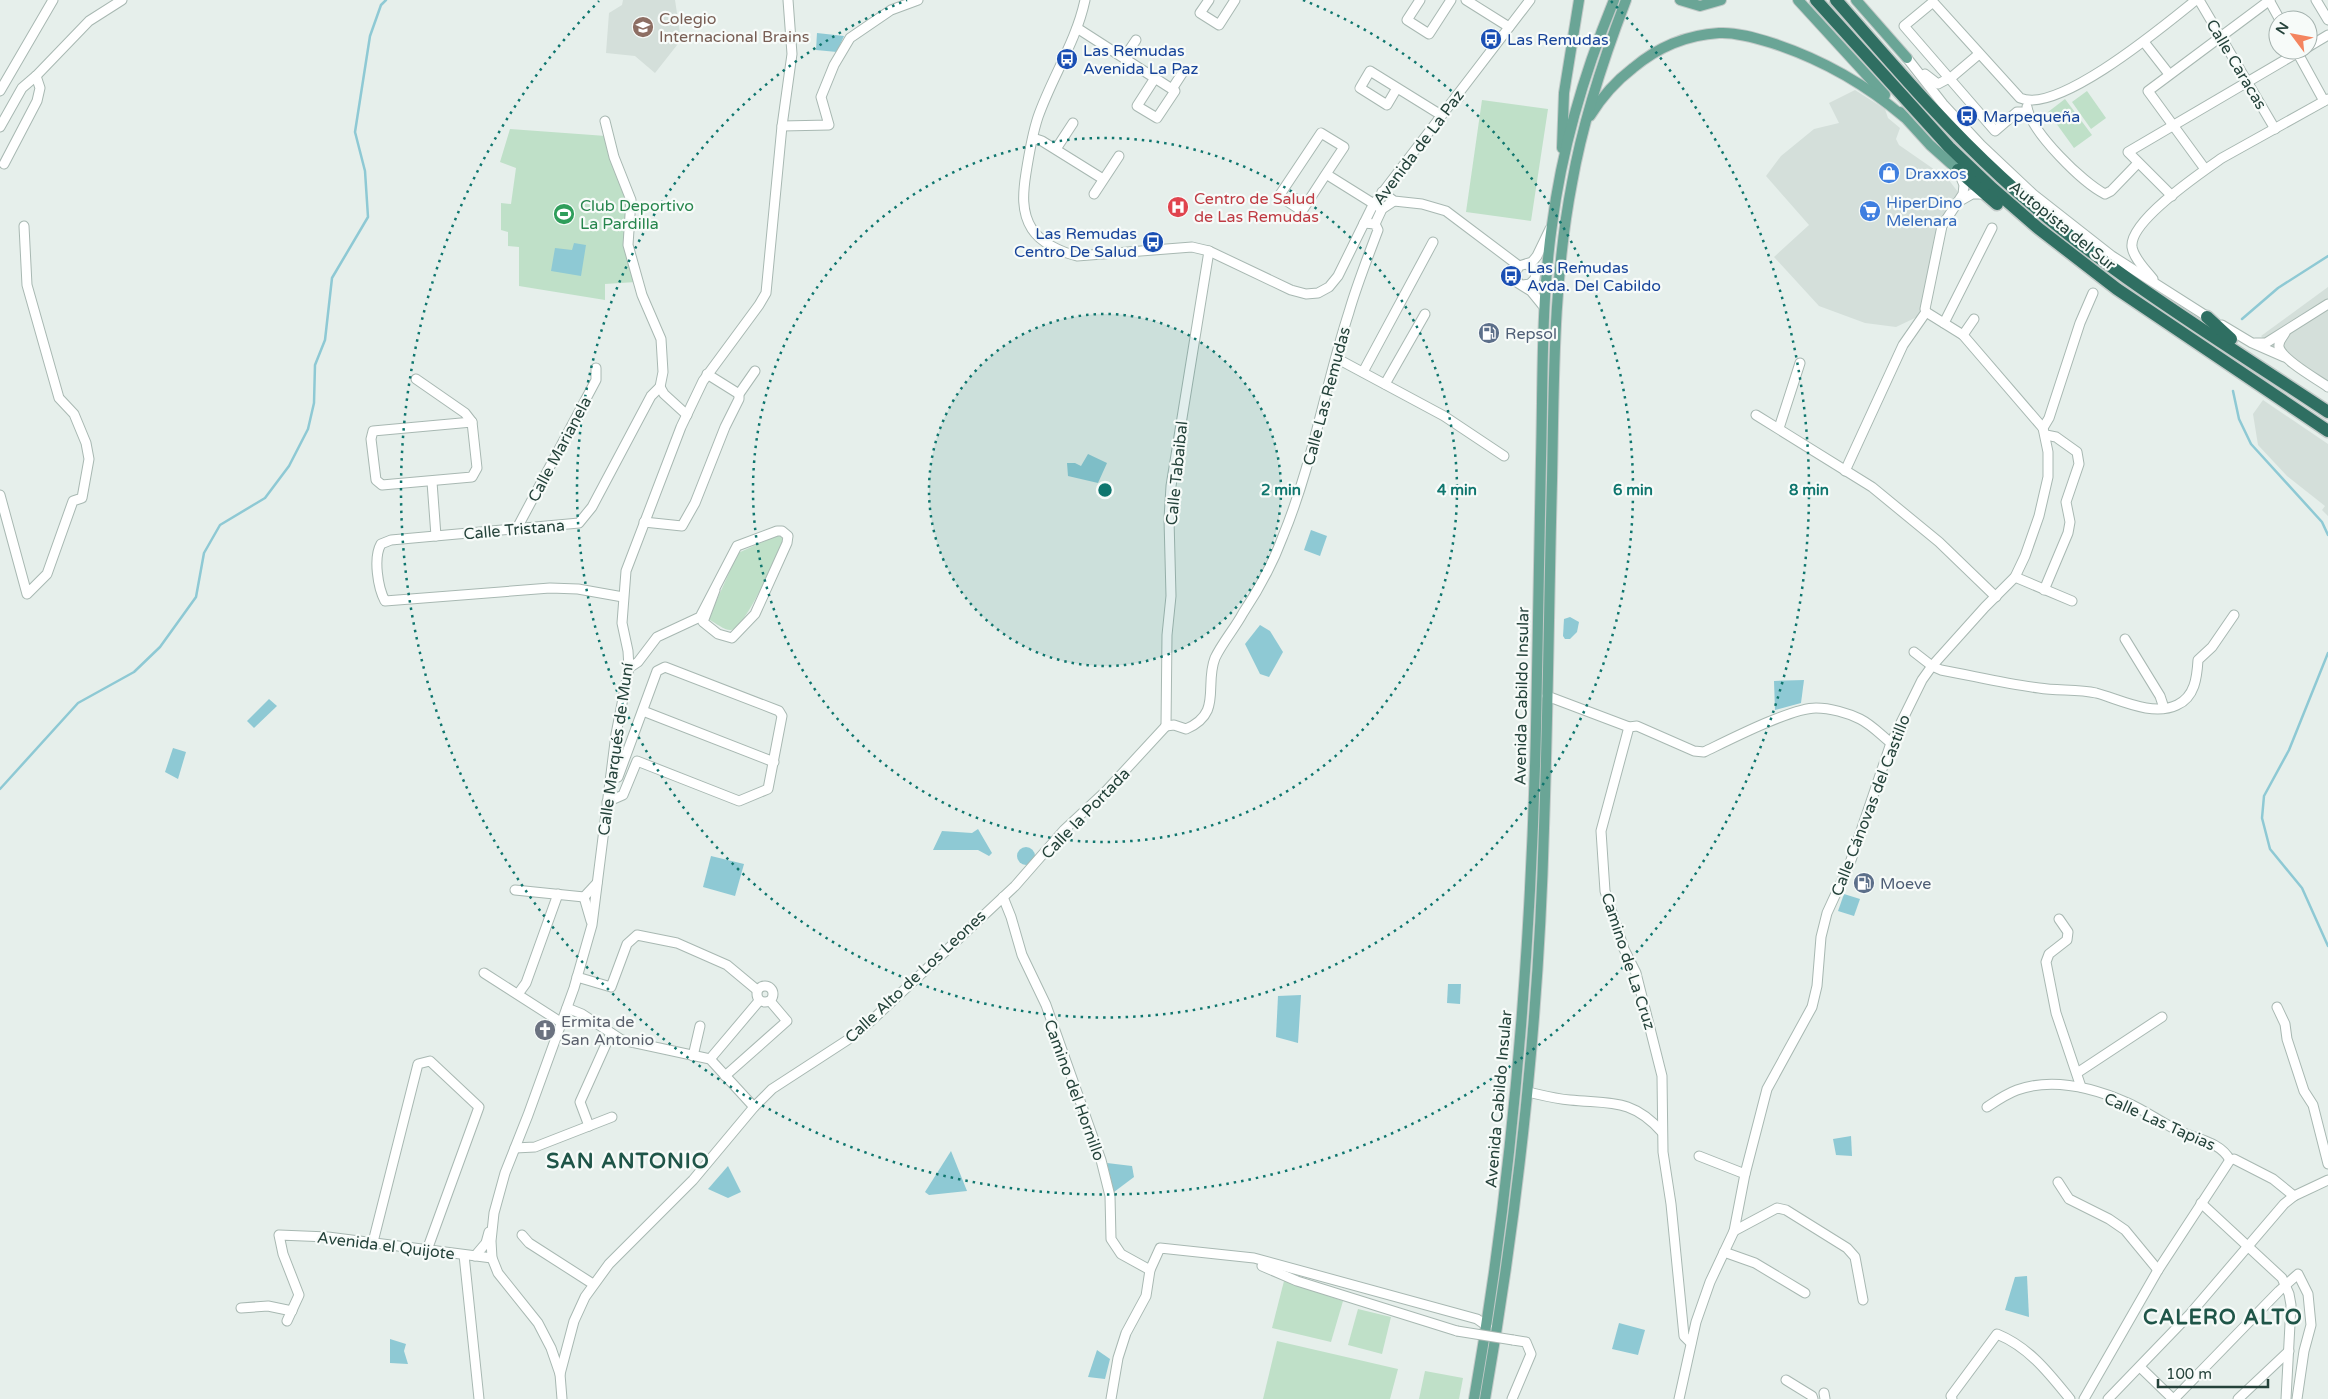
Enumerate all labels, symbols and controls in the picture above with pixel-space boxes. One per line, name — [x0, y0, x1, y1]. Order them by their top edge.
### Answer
place label: Colegio Internacional Brains — [659, 9, 810, 47]
north arrow — [2268, 10, 2318, 60]
school or university icon: Colegio Internacional Brains — [631, 15, 655, 39]
street label: Calle Caracas — [2201, 16, 2271, 113]
text: N — [2272, 19, 2293, 38]
bus stop icon: Las Remudas — [1479, 27, 1503, 51]
place label: Las Remudas — [1507, 30, 1609, 50]
place label: Las Remudas Avenida La Paz — [1083, 41, 1198, 79]
bus stop icon: Las Remudas Avenida La Paz — [1055, 47, 1079, 71]
street label: Avenida de La Paz — [1369, 86, 1469, 209]
bus stop icon: Marpequeña — [1955, 104, 1979, 128]
place label: Marpequeña — [1983, 107, 2080, 127]
shop icon: Draxxos — [1877, 161, 1901, 185]
place label: Draxxos — [1905, 164, 1967, 184]
street label: Autopista del Sur — [2005, 177, 2120, 275]
place label: Centro de Salud de Las Remudas — [1194, 189, 1319, 227]
place label: HiperDino Melenara — [1886, 193, 1963, 231]
hospital icon: Centro de Salud de Las Remudas — [1166, 195, 1190, 219]
place label: Club Deportivo La Pardilla — [580, 196, 694, 234]
supermarket icon: HiperDino Melenara — [1858, 199, 1882, 223]
sports icon: Club Deportivo La Pardilla — [552, 202, 576, 226]
place label: Las Remudas Centro De Salud — [1014, 224, 1137, 262]
bus stop icon: Las Remudas Centro De Salud — [1141, 230, 1165, 254]
place label: Las Remudas Avda. Del Cabildo — [1527, 258, 1661, 296]
bus stop icon: Las Remudas Avda. Del Cabildo — [1499, 264, 1523, 288]
fuel station icon: Repsol — [1477, 321, 1501, 345]
place label: Repsol — [1505, 324, 1557, 344]
street label: Calle Las Remudas — [1299, 325, 1355, 468]
street label: Calle Marianela — [524, 393, 596, 506]
street label: Calle Tabaibal — [1162, 420, 1192, 526]
centre of rings — [1096, 481, 1114, 499]
text: 2 min — [1261, 481, 1301, 499]
text: 4 min — [1437, 481, 1477, 499]
text: 6 min — [1613, 481, 1653, 499]
text: 8 min — [1789, 481, 1829, 499]
street label: Calle Tristana — [463, 516, 566, 544]
street label: Avenida Cabildo Insular — [1510, 606, 1534, 785]
street label: Calle Marqués de Muní — [594, 661, 638, 837]
street label: Calle Cánovas del Castillo — [1827, 712, 1915, 899]
street label: Calle la Portada — [1037, 764, 1134, 863]
fuel station icon: Moeve — [1852, 871, 1876, 895]
place label: Moeve — [1880, 874, 1931, 894]
street label: Camino de La Cruz — [1596, 890, 1660, 1032]
street label: Calle Alto de Los Leones — [841, 906, 990, 1047]
street label: Avenida Cabildo Insular — [1481, 1008, 1517, 1189]
place label: Ermita de San Antonio — [561, 1012, 654, 1050]
street label: Camino del Hornillo — [1039, 1017, 1109, 1164]
church icon: Ermita de San Antonio — [533, 1018, 557, 1042]
street label: Calle Las Tapias — [2101, 1088, 2218, 1155]
district label: SAN ANTONIO — [546, 1149, 710, 1174]
street label: Avenida el Quijote — [316, 1228, 456, 1264]
district label: CALERO ALTO — [2143, 1305, 2303, 1330]
scale bar — [2158, 1356, 2268, 1388]
text: 100 m — [2166, 1365, 2212, 1383]

